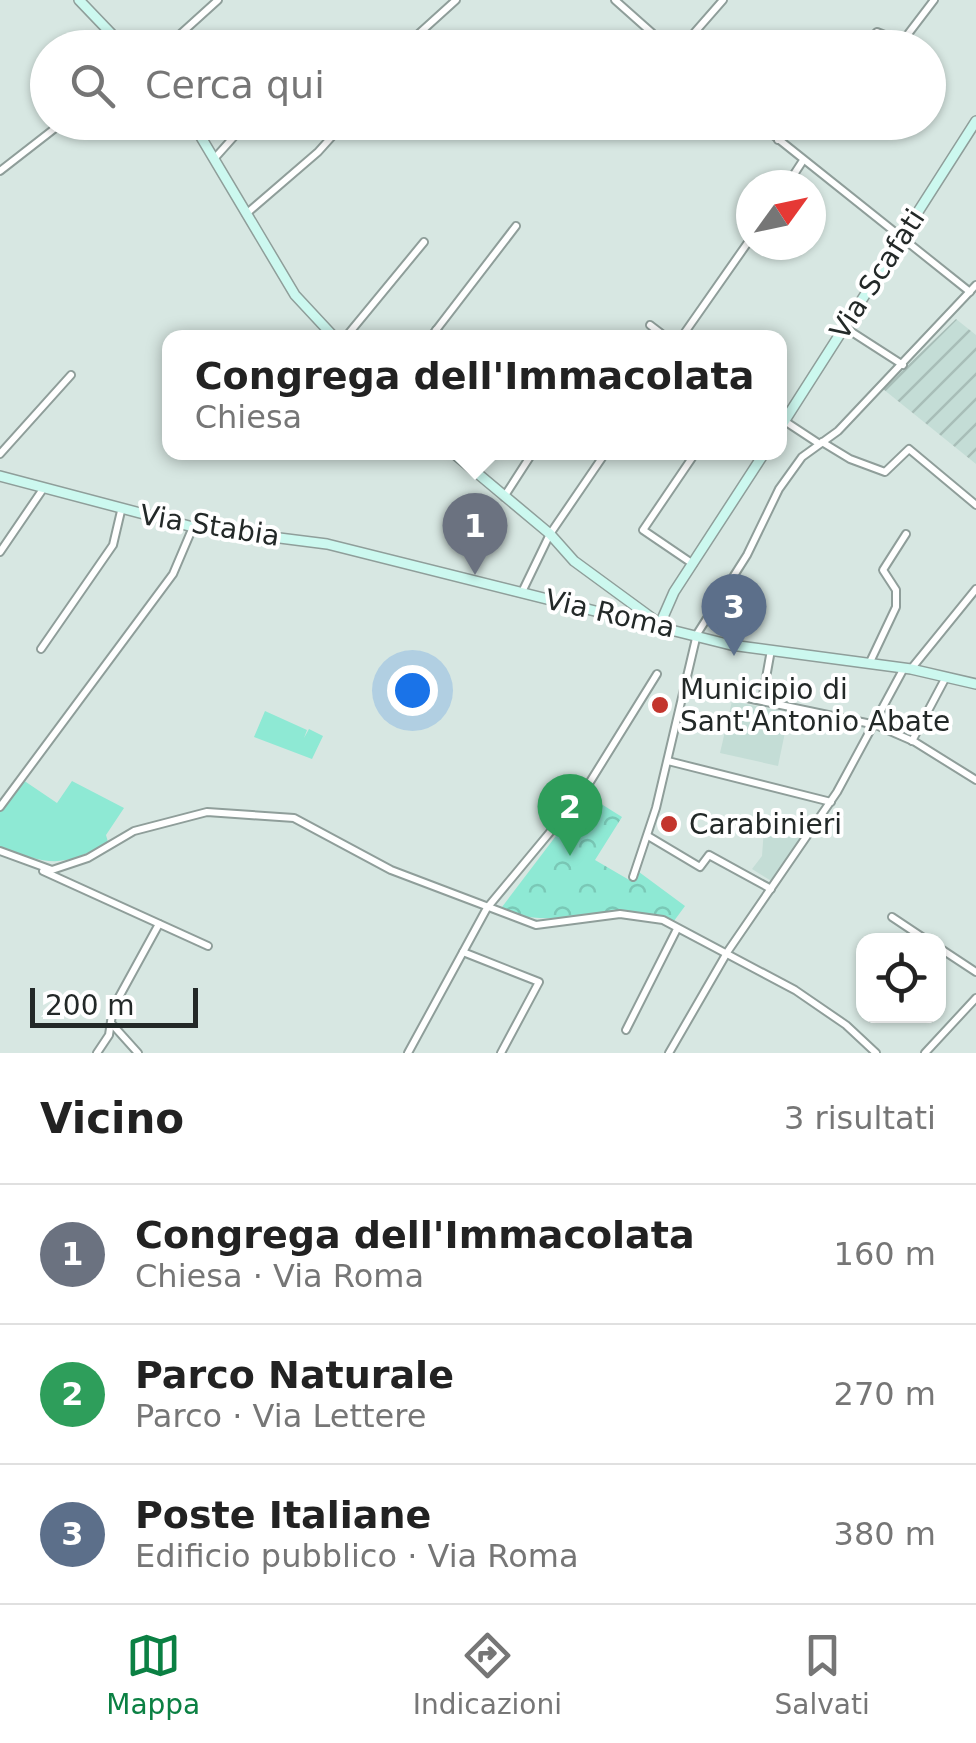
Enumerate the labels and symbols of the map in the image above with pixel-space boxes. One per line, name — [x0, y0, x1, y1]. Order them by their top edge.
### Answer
north arrow — [736, 170, 826, 260]
street label: Via Scafati — [823, 203, 932, 346]
pin: 1 — [442, 492, 508, 575]
street label: Via Stabia — [138, 498, 282, 553]
pin: 3 — [702, 574, 766, 656]
street label: Via Roma — [542, 583, 678, 644]
your location — [387, 665, 438, 716]
place label: Municipio di Sant'Antonio Abate — [680, 673, 950, 738]
marker: Municipio di Sant'Antonio Abate — [649, 694, 671, 716]
pin: 2 — [538, 774, 602, 856]
place label: Carabinieri — [689, 808, 842, 841]
marker: Carabinieri — [658, 813, 680, 835]
scale bar — [30, 983, 198, 1028]

